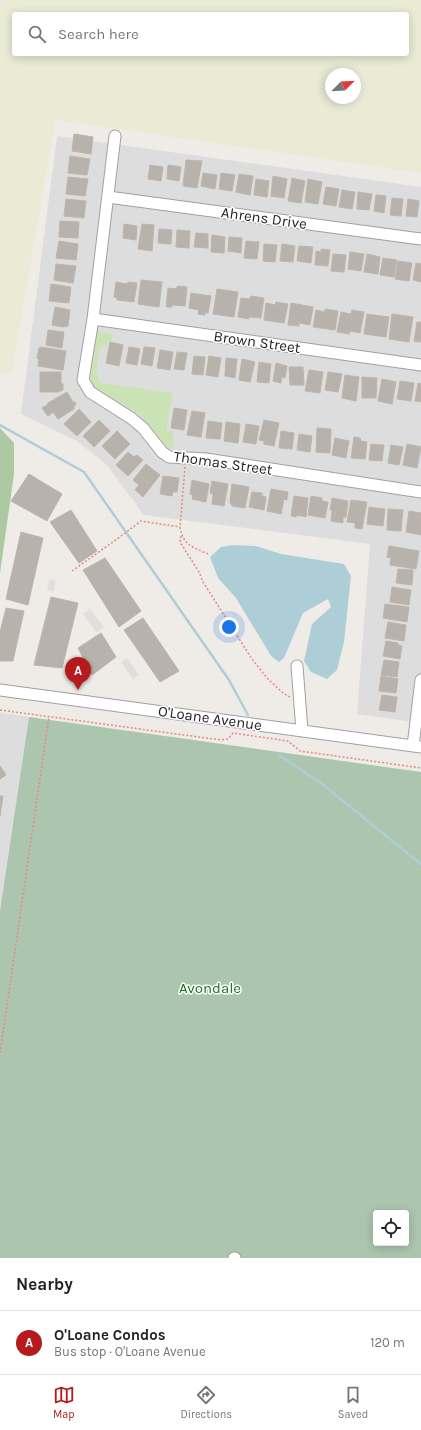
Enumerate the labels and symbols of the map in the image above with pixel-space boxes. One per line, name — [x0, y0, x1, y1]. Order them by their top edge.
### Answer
north arrow — [325, 68, 361, 104]
street label: Ahrens Drive — [220, 203, 308, 233]
street label: Brown Street — [212, 327, 302, 357]
street label: Thomas Street — [172, 447, 274, 479]
your location — [219, 617, 239, 637]
pin: A — [65, 657, 91, 690]
street label: O'Loane Avenue — [157, 702, 263, 734]
park label: Avondale — [179, 979, 241, 997]

